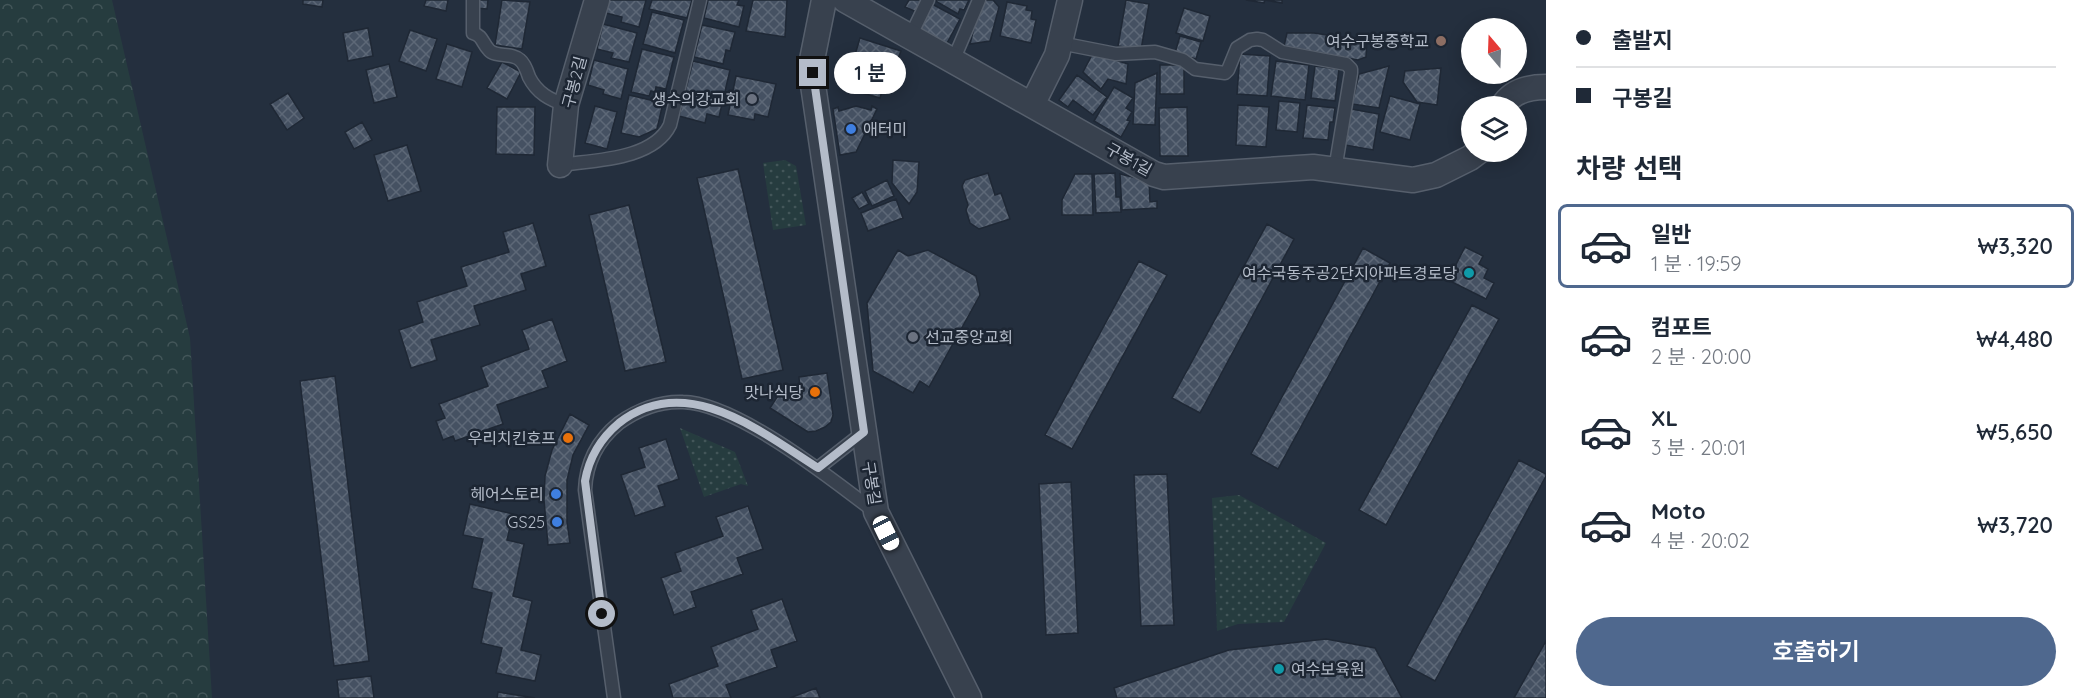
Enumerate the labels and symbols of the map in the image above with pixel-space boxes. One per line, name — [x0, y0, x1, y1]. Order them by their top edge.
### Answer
north arrow — [1461, 18, 1527, 84]
place label: 여수구봉중학교 — [1326, 31, 1429, 51]
marker: 여수구봉중학교 — [1434, 34, 1448, 48]
callout: 1 분 — [834, 52, 906, 94]
street label: 구봉2길 — [557, 54, 591, 110]
route end — [799, 59, 826, 86]
place label: 생수의강교회 — [652, 89, 740, 109]
marker: 생수의강교회 — [745, 92, 759, 106]
place label: 애터미 — [863, 119, 907, 139]
marker: 애터미 — [844, 122, 858, 136]
street label: 구봉1길 — [1102, 138, 1156, 180]
place label: 여수국동주공2단지아파트경로당 — [1242, 263, 1457, 283]
marker: 여수국동주공2단지아파트경로당 — [1462, 266, 1476, 280]
place label: 선교중앙교회 — [925, 327, 1013, 347]
marker: 선교중앙교회 — [906, 330, 920, 344]
place label: 맛나식당 — [744, 382, 803, 402]
marker: 맛나식당 — [808, 385, 822, 399]
place label: 우리치킨호프 — [468, 428, 556, 448]
marker: 우리치킨호프 — [561, 431, 575, 445]
street label: 구봉길 — [859, 460, 885, 506]
place label: 헤어스토리 — [470, 484, 544, 504]
marker: 헤어스토리 — [549, 487, 563, 501]
place label: GS25 — [507, 512, 545, 532]
car — [870, 513, 902, 553]
marker: GS25 — [550, 515, 564, 529]
route start — [588, 600, 615, 627]
place label: 여수보육원 — [1291, 659, 1365, 679]
marker: 여수보육원 — [1272, 662, 1286, 676]

